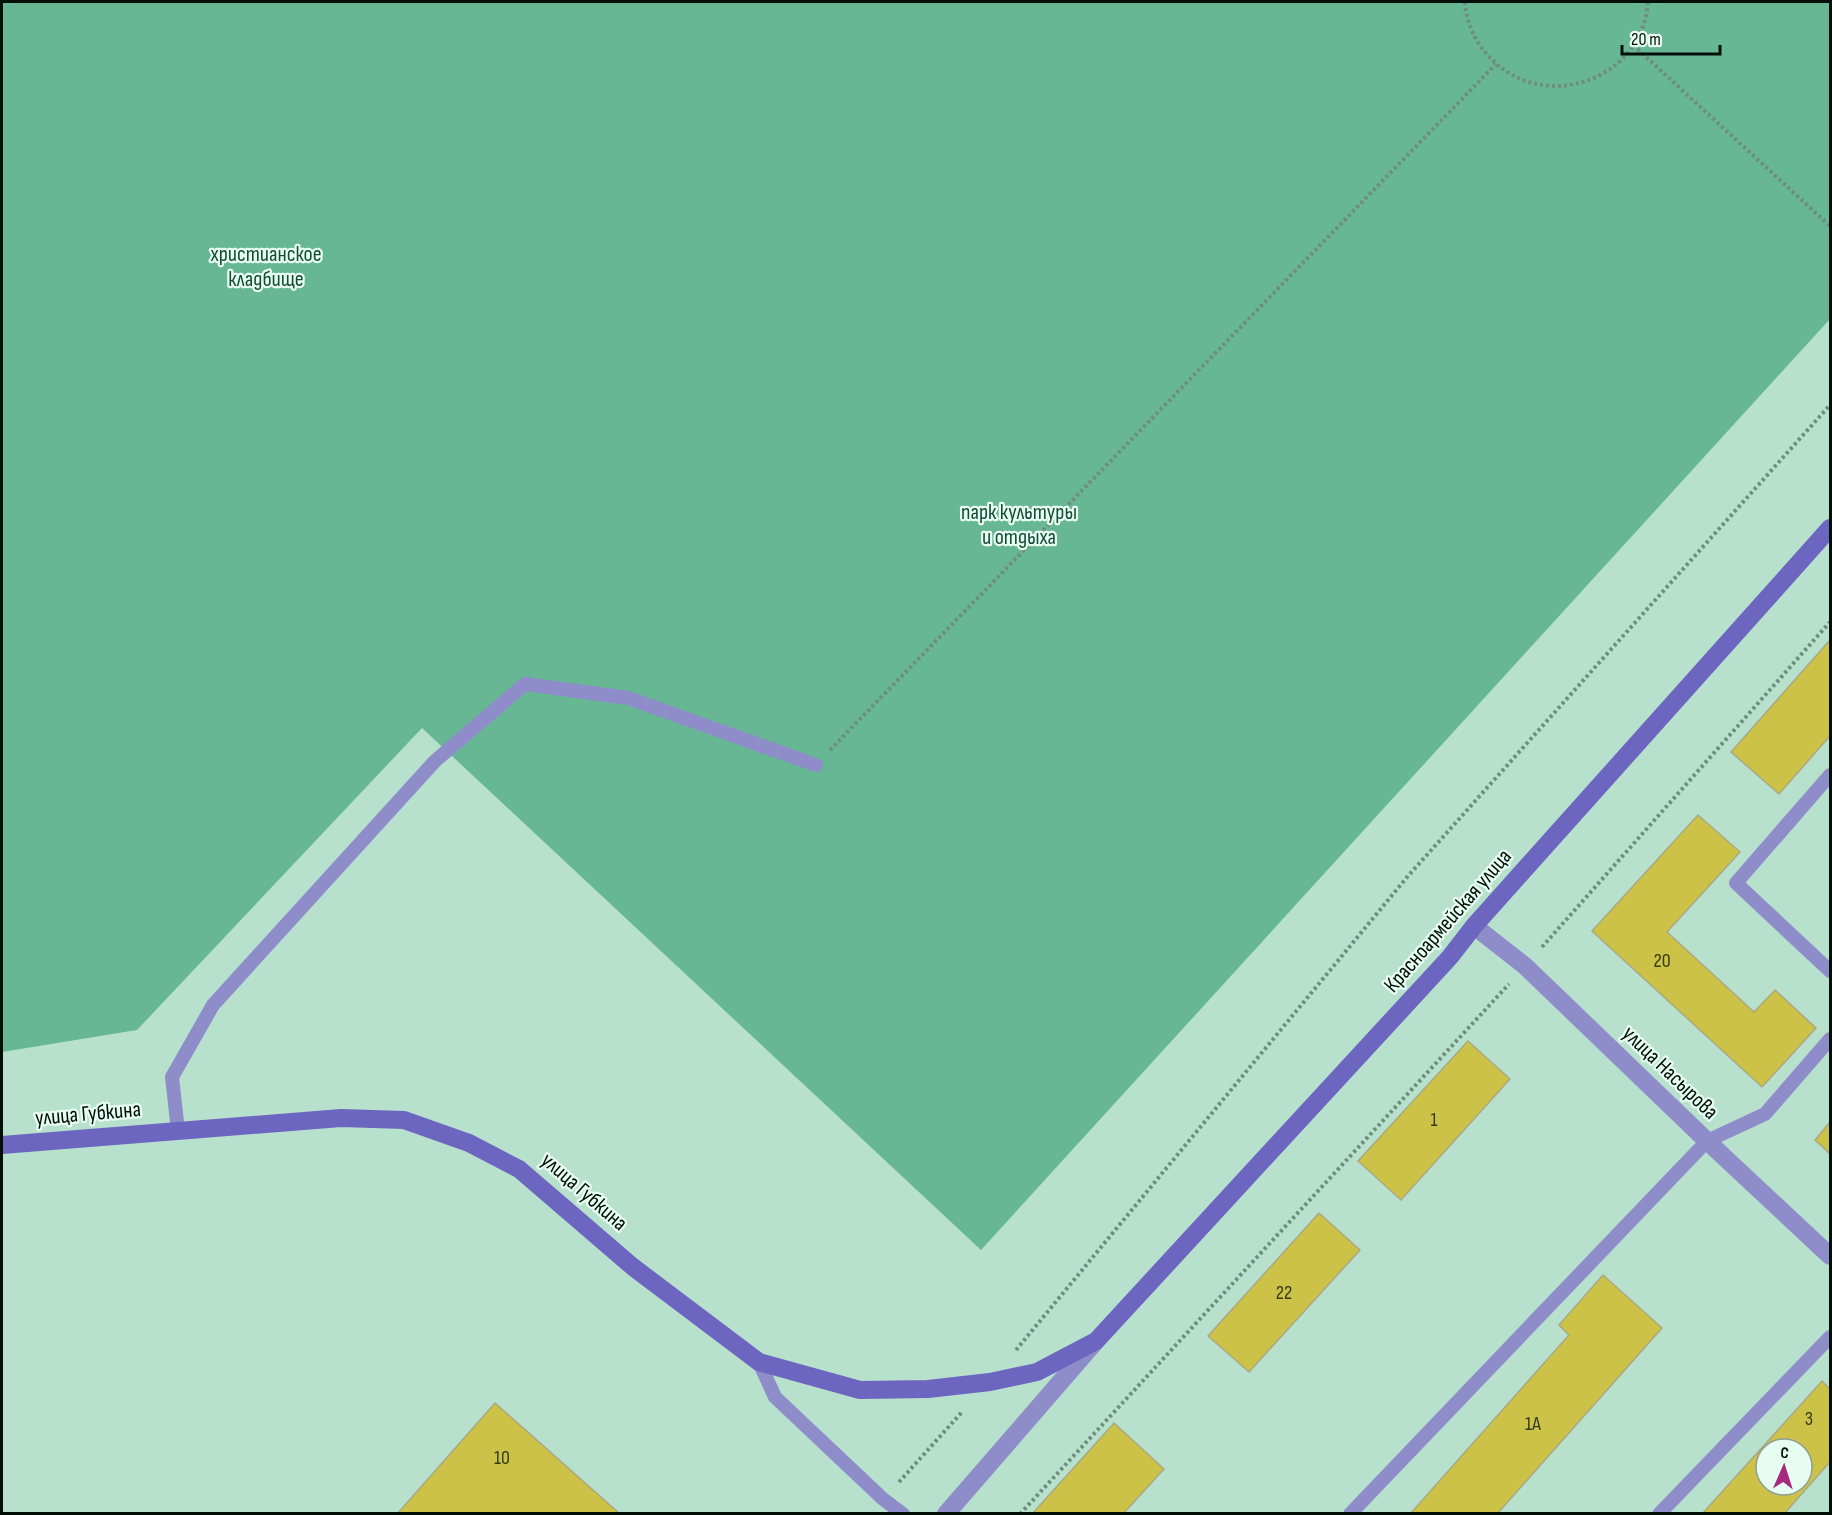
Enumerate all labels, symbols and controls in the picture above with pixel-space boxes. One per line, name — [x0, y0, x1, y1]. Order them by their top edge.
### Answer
scale bar — [1622, 18, 1720, 56]
text: 20 m — [1631, 29, 1661, 50]
park label: христианское кладбище — [210, 241, 322, 293]
park label: парк культуры и отдыха — [961, 499, 1077, 551]
street label: Красноармейская улица — [1378, 844, 1518, 998]
house number: 20 — [1653, 949, 1671, 973]
street label: улица Насырова — [1616, 1020, 1724, 1126]
street label: улица Губкина — [34, 1096, 142, 1132]
house number: 1 — [1431, 1108, 1438, 1132]
street label: улица Губкина — [535, 1147, 633, 1237]
house number: 22 — [1276, 1281, 1292, 1305]
house number: 3 — [1805, 1407, 1813, 1431]
house number: 1А — [1525, 1412, 1541, 1436]
north arrow — [1754, 1437, 1814, 1497]
text: С — [1780, 1444, 1789, 1463]
house number: 10 — [494, 1446, 510, 1470]

